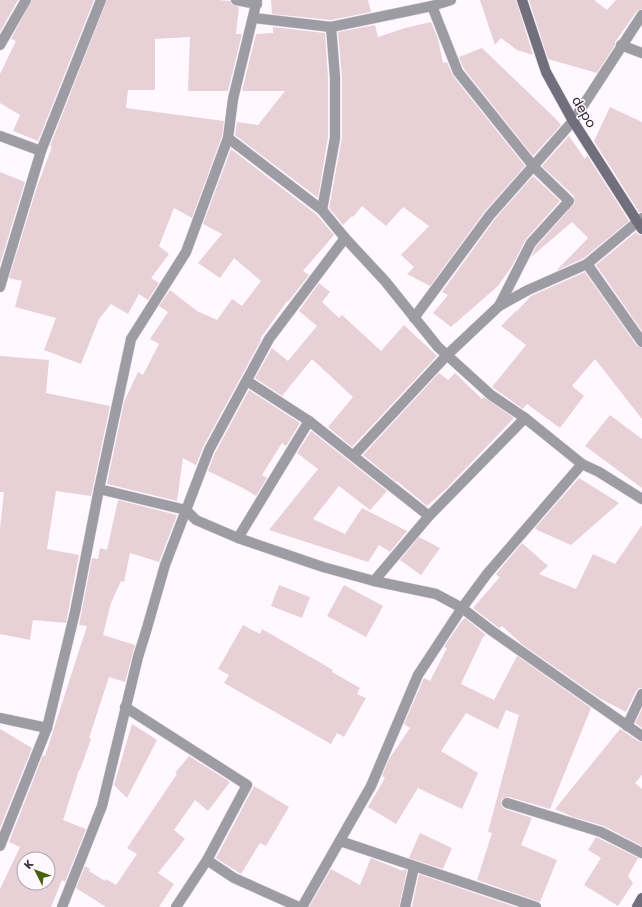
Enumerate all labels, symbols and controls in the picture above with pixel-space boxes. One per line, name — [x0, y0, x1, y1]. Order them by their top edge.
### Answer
street label: depo — [567, 93, 601, 131]
north arrow — [16, 851, 56, 891]
text: K — [20, 856, 37, 873]

